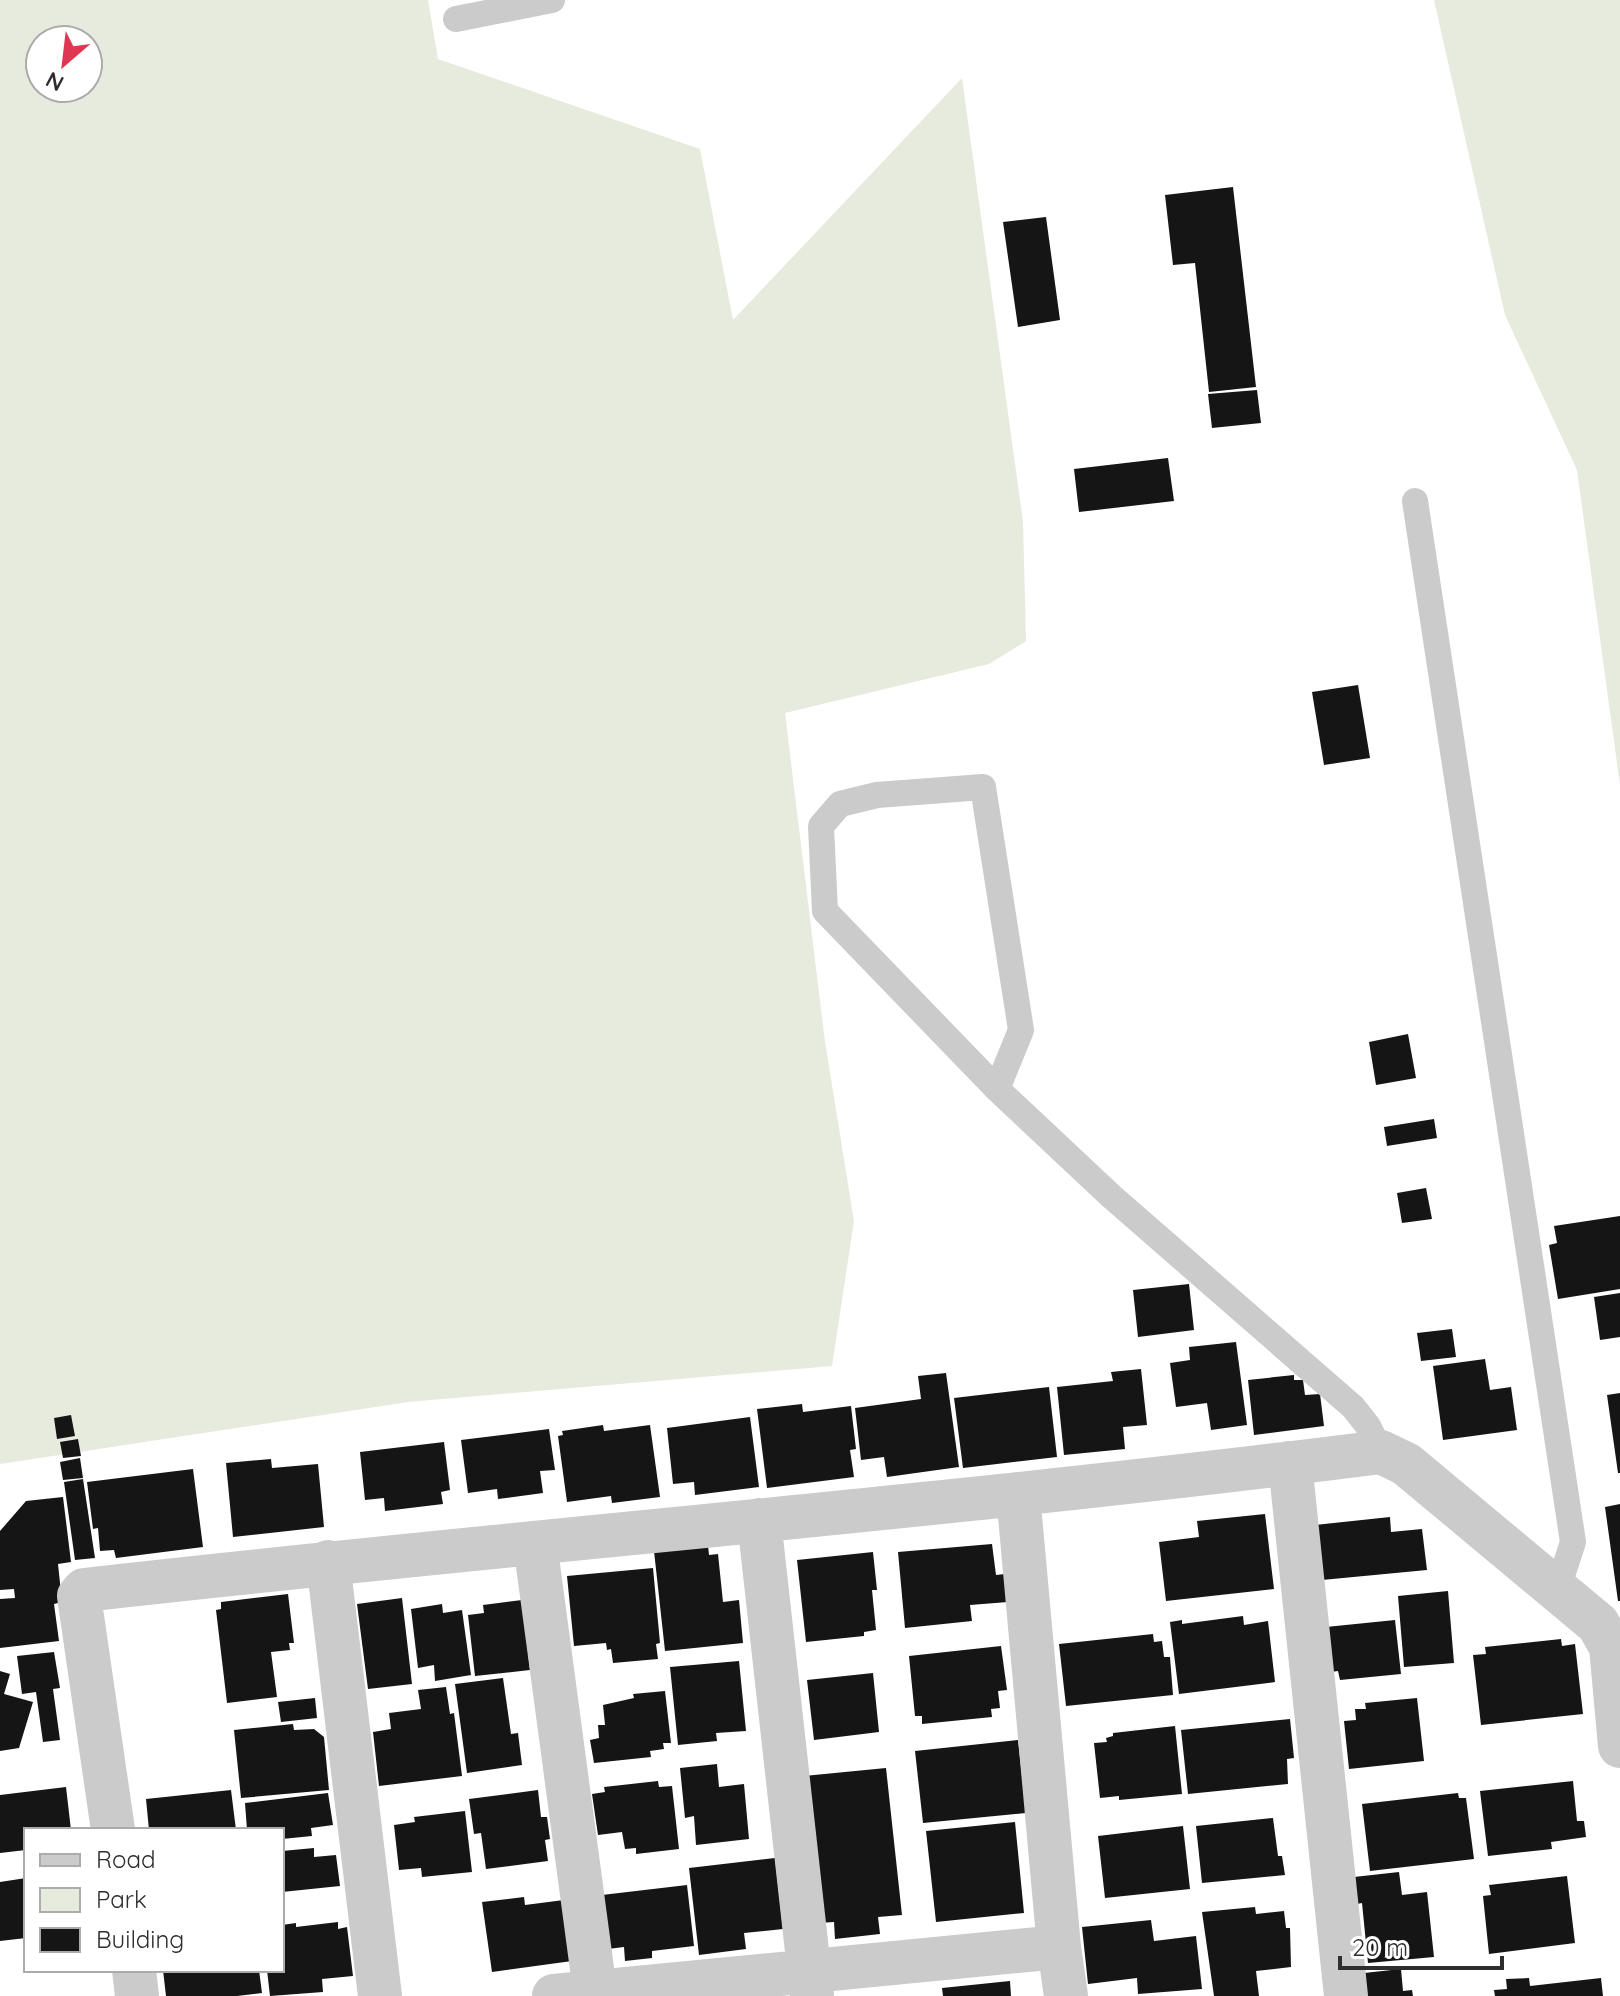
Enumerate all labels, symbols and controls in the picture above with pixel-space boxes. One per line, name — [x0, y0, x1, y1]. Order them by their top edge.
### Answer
north arrow — [24, 24, 104, 104]
text: N — [41, 66, 68, 98]
legend — [24, 1828, 284, 1972]
text: Road — [96, 1844, 156, 1874]
text: Park — [96, 1884, 147, 1914]
scale bar — [1340, 1920, 1502, 1970]
text: Building — [96, 1924, 184, 1954]
text: 20 m — [1352, 1932, 1408, 1962]

